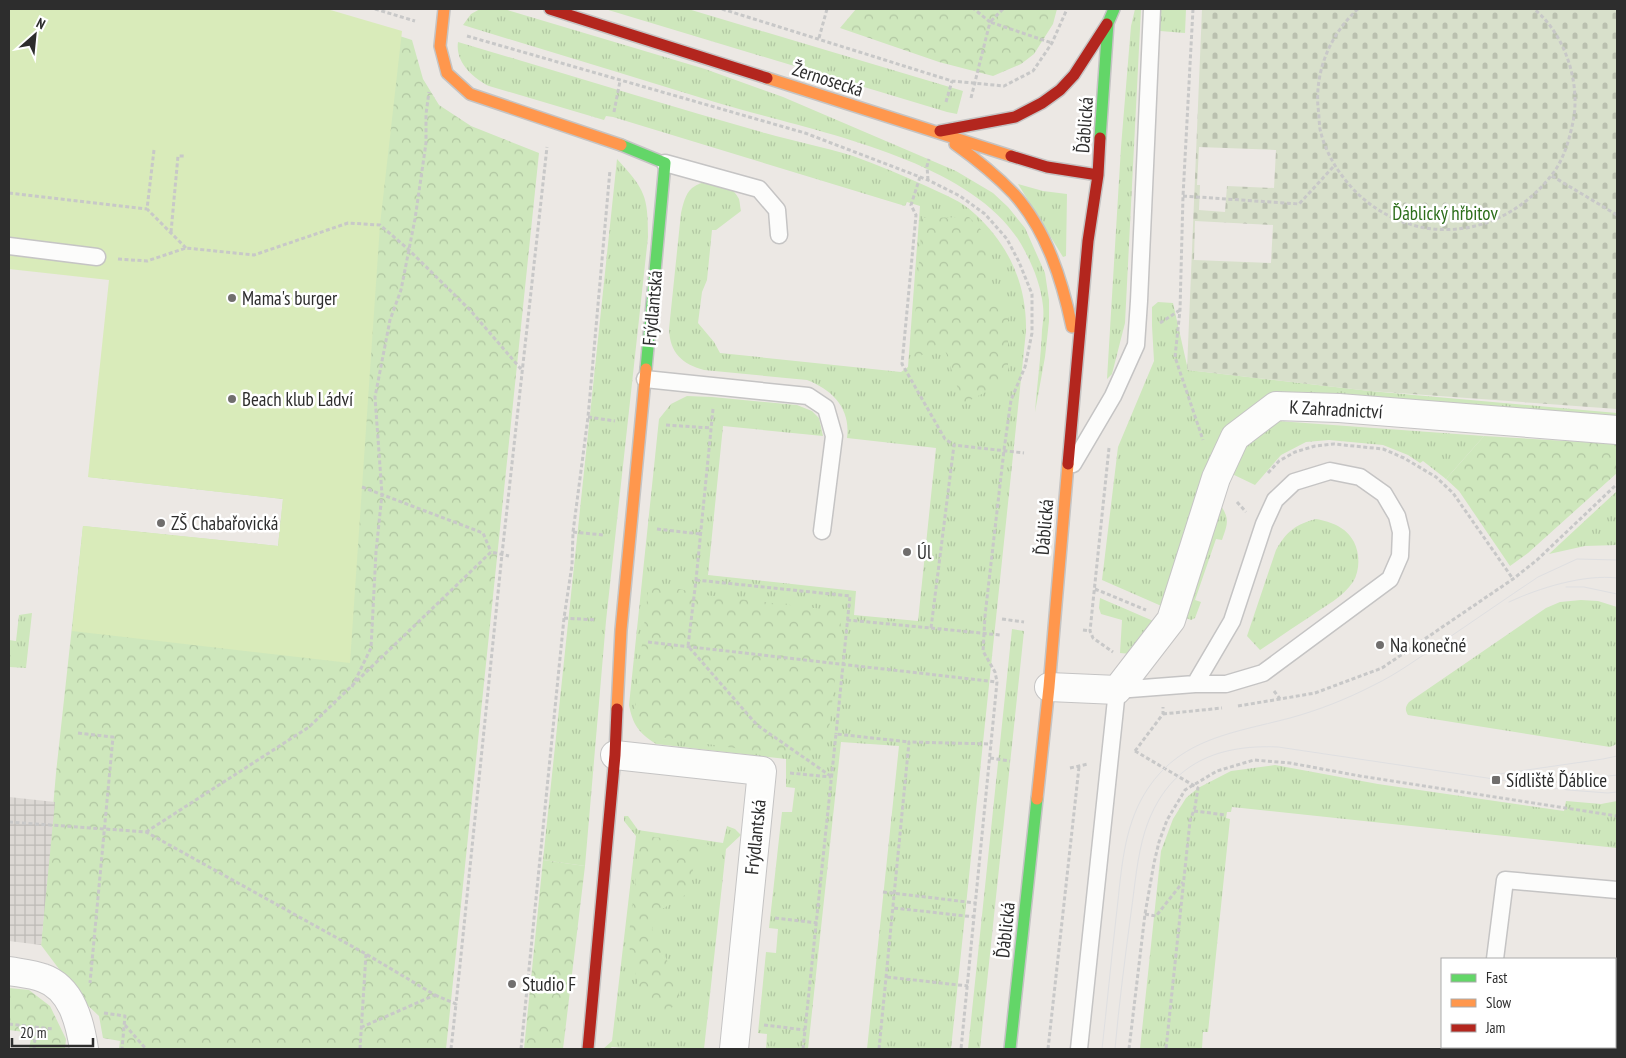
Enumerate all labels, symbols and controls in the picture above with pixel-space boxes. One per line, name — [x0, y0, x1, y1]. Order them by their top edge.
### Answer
north arrow — [10, 10, 60, 60]
text: N — [33, 14, 48, 33]
street label: Žernosecká — [790, 56, 866, 102]
street label: Ďáblická — [1070, 96, 1098, 154]
park label: Ďáblický hřbitov — [1392, 201, 1498, 225]
street label: Frýdlantská — [637, 269, 667, 347]
place label: Mama's burger — [242, 286, 338, 310]
marker: Mama's burger — [226, 292, 238, 304]
place label: Beach klub Ládví — [242, 387, 353, 411]
marker: Beach klub Ládví — [226, 393, 238, 405]
street label: K Zahradnictví — [1289, 395, 1383, 423]
street label: Ďáblická — [1030, 498, 1058, 556]
place label: ZŠ Chabařovická — [171, 511, 278, 535]
marker: ZŠ Chabařovická — [155, 517, 167, 529]
place label: Úl — [917, 540, 932, 564]
marker: Úl — [901, 546, 913, 558]
place label: Na konečné — [1390, 633, 1466, 657]
marker: Na konečné — [1374, 639, 1386, 651]
place label: Sídliště Ďáblice — [1506, 768, 1607, 792]
marker: Sídliště Ďáblice — [1490, 774, 1502, 786]
street label: Frýdlantská — [739, 798, 771, 876]
street label: Ďáblická — [990, 901, 1020, 959]
legend — [1441, 958, 1616, 1048]
text: Fast — [1486, 968, 1507, 987]
place label: Studio F — [522, 972, 576, 996]
marker: Studio F — [506, 978, 518, 990]
text: Slow — [1486, 993, 1511, 1012]
scale bar — [12, 1016, 94, 1048]
text: Jam — [1485, 1018, 1505, 1037]
text: 20 m — [20, 1023, 46, 1042]

